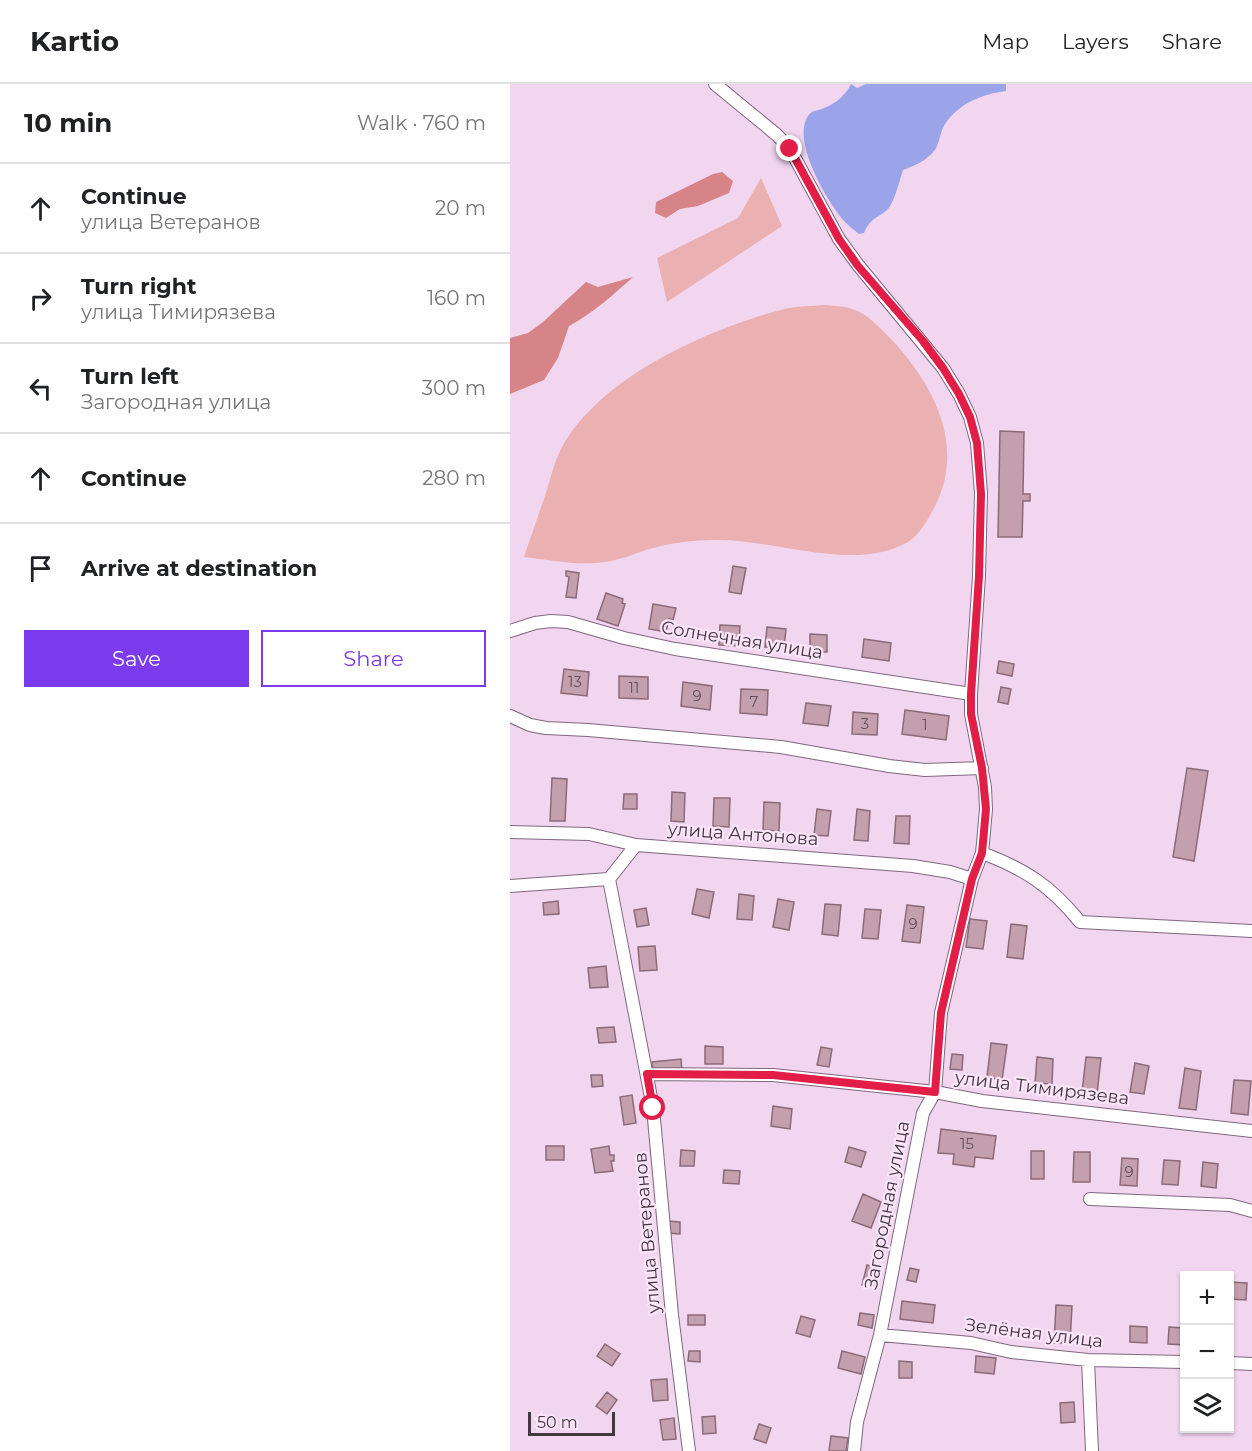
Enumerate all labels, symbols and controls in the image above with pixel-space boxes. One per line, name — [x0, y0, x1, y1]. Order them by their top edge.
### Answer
text: Kartio — [30, 24, 119, 58]
text: Map — [982, 29, 1029, 54]
text: Layers — [1062, 29, 1129, 54]
text: Share — [1162, 29, 1222, 54]
text: 10 min — [24, 107, 112, 139]
text: Walk · 760 m — [357, 111, 486, 135]
route end — [776, 135, 802, 161]
text: Continue — [81, 183, 187, 210]
icon: ahead — [24, 192, 57, 225]
text: 20 m — [435, 196, 486, 220]
text: улица Ветеранов — [81, 210, 261, 234]
text: Turn right — [81, 273, 196, 300]
icon: right — [24, 282, 57, 315]
text: 160 m — [427, 286, 486, 310]
text: улица Тимирязева — [81, 300, 276, 324]
text: Turn left — [81, 363, 179, 390]
icon: left — [24, 372, 57, 405]
text: 300 m — [422, 376, 486, 400]
text: Загородная улица — [81, 390, 271, 414]
icon: ahead — [24, 462, 57, 495]
text: Continue — [81, 465, 187, 492]
text: 280 m — [422, 466, 486, 490]
icon: arrive — [24, 552, 57, 585]
text: Arrive at destination — [81, 555, 317, 582]
street label: Солнечная улица — [659, 616, 825, 664]
button: Save — [24, 630, 249, 687]
button: Share — [261, 630, 486, 687]
house number: 13 — [568, 672, 582, 691]
house number: 11 — [629, 678, 639, 697]
house number: 9 — [692, 686, 702, 705]
house number: 7 — [750, 692, 759, 711]
house number: 3 — [861, 714, 869, 733]
house number: 1 — [922, 715, 928, 734]
street label: улица Антонова — [666, 818, 819, 850]
house number: 9 — [908, 914, 918, 933]
street label: улица Тимирязева — [953, 1066, 1130, 1110]
route start — [639, 1094, 665, 1120]
street label: Загородная улица — [860, 1119, 914, 1291]
house number: 15 — [960, 1134, 974, 1153]
street label: улица Ветеранов — [629, 1152, 665, 1315]
house number: 9 — [1124, 1162, 1134, 1181]
map controls — [1180, 1271, 1234, 1433]
button: + — [1180, 1271, 1234, 1325]
street label: Зелёная улица — [964, 1314, 1104, 1352]
button: − — [1180, 1325, 1234, 1379]
button: layers — [1180, 1379, 1234, 1433]
scale bar — [528, 1409, 615, 1436]
text: 50 m — [537, 1413, 578, 1432]

